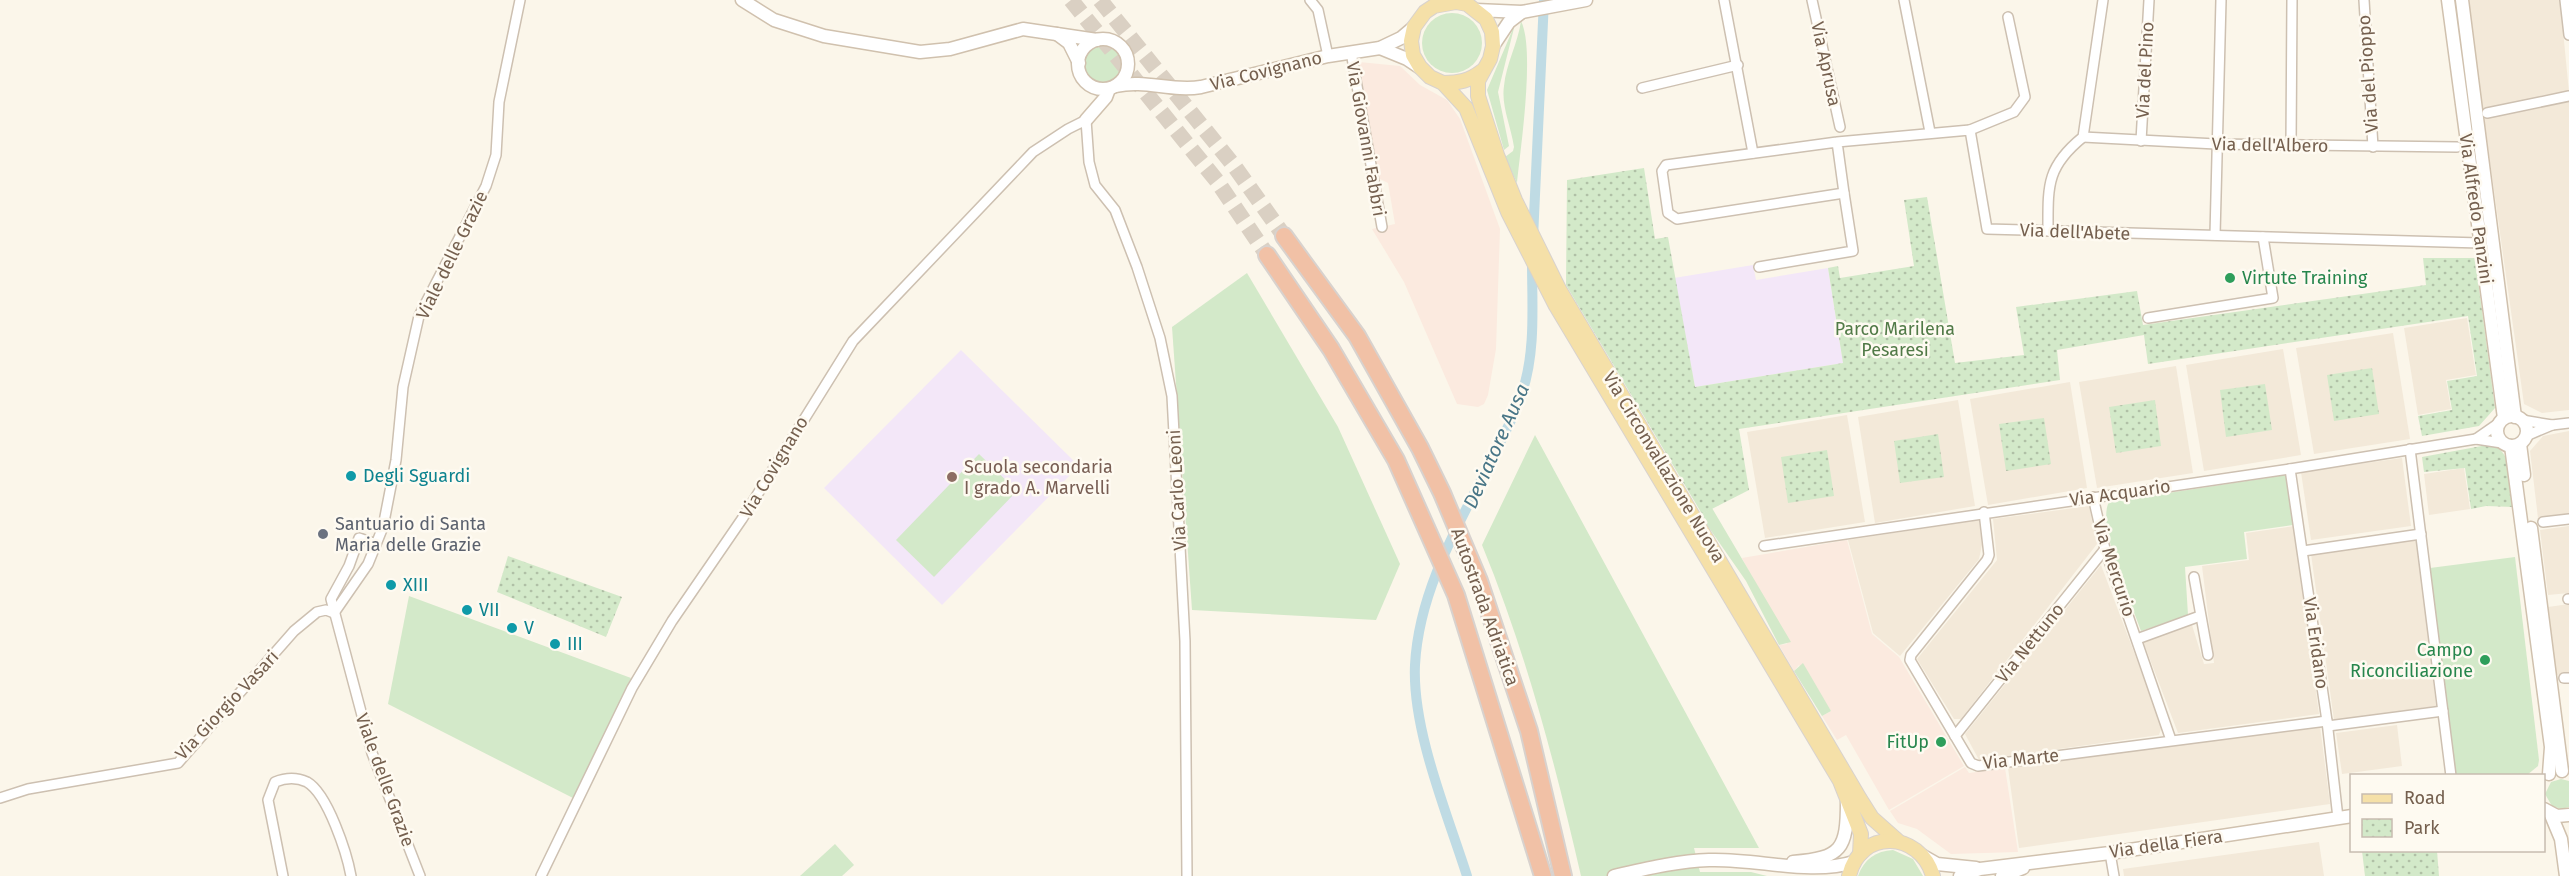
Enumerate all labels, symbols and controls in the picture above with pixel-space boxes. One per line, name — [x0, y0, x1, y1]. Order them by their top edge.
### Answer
street label: Via del Pioppo — [2353, 14, 2383, 134]
street label: Via Aprusa — [1806, 20, 1846, 108]
street label: Via del Pino — [2131, 21, 2159, 119]
street label: Via Covignano — [1208, 46, 1324, 96]
street label: Via Giovanni Fabbri — [1342, 60, 1390, 218]
street label: Via Alfredo Panzini — [2455, 132, 2497, 286]
street label: Via dell'Albero — [2211, 133, 2329, 157]
street label: Viale delle Grazie — [411, 187, 493, 323]
street label: Via dell'Abete — [2019, 219, 2131, 245]
place label: Virtute Training — [2242, 267, 2368, 289]
marker: Virtute Training — [2223, 271, 2237, 285]
park label: Parco Marilena Pesaresi — [1835, 318, 1955, 361]
street label: Via Circonvallazione Nuova — [1598, 367, 1730, 567]
water label: Deviatore Ausa — [1458, 380, 1534, 512]
street label: Via Covignano — [735, 412, 813, 522]
street label: Via Carlo Leoni — [1163, 429, 1191, 551]
place label: Scuola secondaria I grado A. Marvelli — [964, 456, 1113, 499]
place label: Degli Sguardi — [363, 465, 470, 487]
marker: Degli Sguardi — [344, 469, 358, 483]
marker: Scuola secondaria I grado A. Marvelli — [945, 470, 959, 484]
street label: Via Acquario — [2068, 475, 2172, 511]
place label: Santuario di Santa Maria delle Grazie — [335, 513, 486, 556]
street label: Via Mercurio — [2088, 516, 2140, 620]
street label: Autostrada Adriatica — [1446, 525, 1524, 689]
marker: Santuario di Santa Maria delle Grazie — [316, 527, 330, 541]
place label: XIII — [403, 574, 429, 596]
marker: XIII — [384, 578, 398, 592]
street label: Via Eridano — [2299, 596, 2333, 690]
place label: VII — [479, 599, 500, 621]
street label: Via Nettuno — [1991, 599, 2069, 687]
marker: VII — [460, 603, 474, 617]
place label: V — [524, 617, 534, 639]
marker: V — [505, 621, 519, 635]
place label: III — [567, 633, 583, 655]
marker: III — [548, 637, 562, 651]
place label: Campo Riconciliazione — [2350, 639, 2473, 682]
street label: Via Giorgio Vasari — [171, 646, 283, 764]
marker: Campo Riconciliazione — [2478, 653, 2492, 667]
street label: Viale delle Grazie — [351, 710, 419, 850]
place label: FitUp — [1887, 731, 1929, 753]
marker: FitUp — [1934, 735, 1948, 749]
street label: Via Marte — [1982, 744, 2060, 774]
legend — [2350, 774, 2545, 852]
text: Road — [2404, 787, 2446, 809]
text: Park — [2404, 817, 2440, 839]
street label: Via della Fiera — [2108, 825, 2224, 863]

